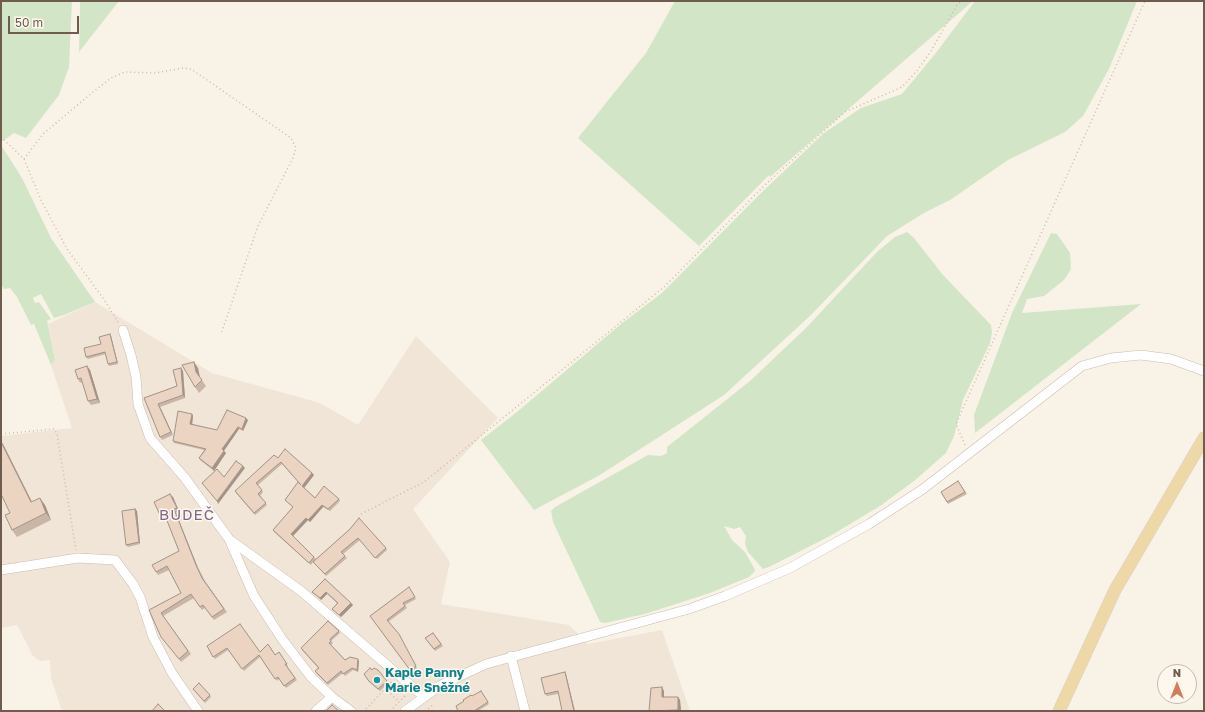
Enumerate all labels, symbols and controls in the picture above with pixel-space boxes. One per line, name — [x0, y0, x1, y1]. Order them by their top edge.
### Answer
scale bar — [10, 8, 81, 34]
text: 50 m — [15, 15, 43, 30]
district label: BUDEČ — [159, 506, 215, 524]
north arrow — [1157, 664, 1197, 704]
place label: Kaple Panny Marie Sněžné — [385, 665, 470, 696]
text: N — [1173, 666, 1181, 679]
marker: Kaple Panny Marie Sněžné — [372, 675, 382, 685]

